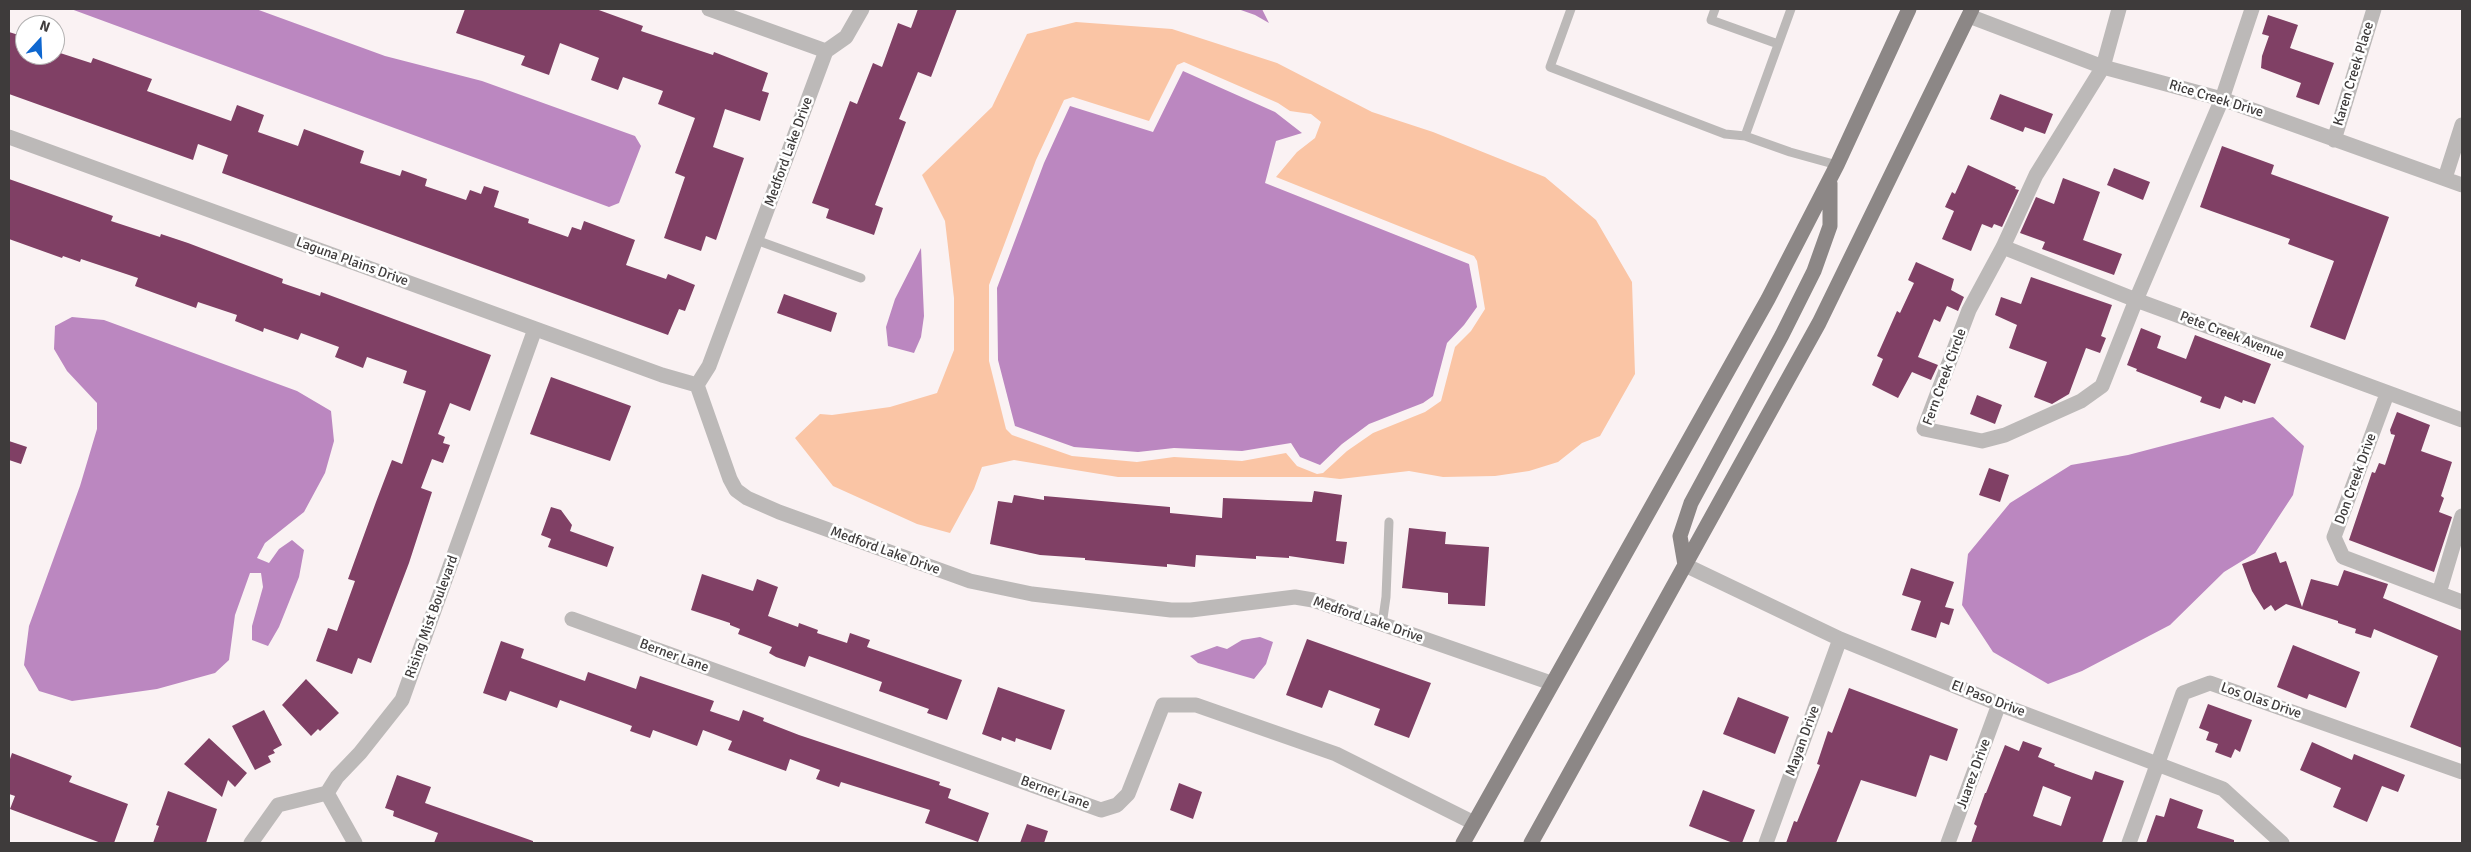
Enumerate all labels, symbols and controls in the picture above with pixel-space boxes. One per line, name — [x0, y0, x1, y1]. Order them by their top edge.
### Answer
north arrow — [15, 15, 65, 65]
text: N — [37, 17, 52, 36]
street label: Karen Creek Place — [2330, 20, 2378, 128]
street label: Rice Creek Drive — [2167, 77, 2265, 121]
street label: Medford Lake Drive — [761, 95, 817, 209]
street label: Laguna Plains Drive — [294, 234, 410, 290]
street label: Pete Creek Avenue — [2177, 308, 2287, 364]
street label: Fern Creek Circle — [1920, 326, 1970, 428]
street label: Don Creek Drive — [2332, 431, 2380, 527]
street label: Medford Lake Drive — [828, 523, 942, 579]
street label: Rising Mist Boulevard — [402, 553, 462, 681]
street label: Medford Lake Drive — [1311, 593, 1425, 647]
street label: Berner Lane — [637, 636, 711, 676]
street label: El Paso Drive — [1949, 677, 2027, 721]
street label: Los Olas Drive — [2218, 679, 2304, 723]
street label: Mayan Drive — [1782, 703, 1824, 779]
street label: Juarez Drive — [1954, 737, 1994, 811]
street label: Berner Lane — [1018, 773, 1092, 813]

